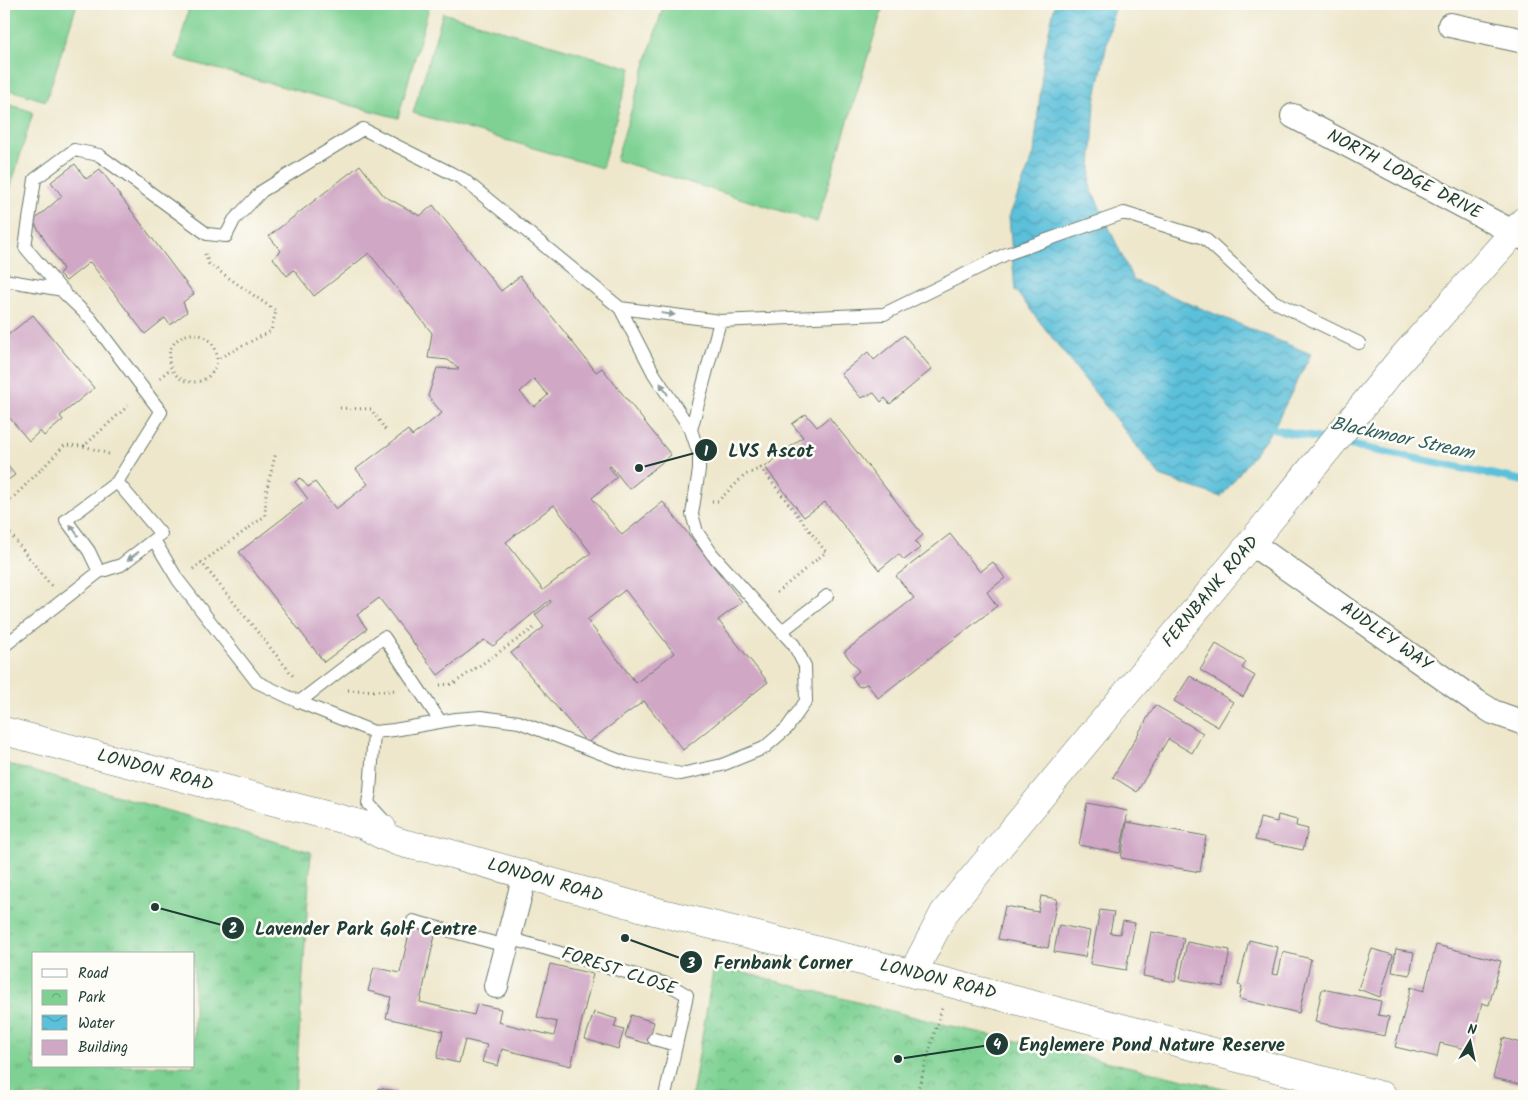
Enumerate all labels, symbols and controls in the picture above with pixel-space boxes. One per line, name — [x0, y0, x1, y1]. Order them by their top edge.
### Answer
street label: NORTH LODGE DRIVE — [1321, 122, 1487, 228]
one-way arrow — [660, 310, 676, 318]
one-way arrow — [659, 382, 669, 395]
water label: Blackmoor Stream — [1328, 409, 1478, 469]
callout: LVS Ascot — [693, 433, 824, 467]
text: LVS Ascot — [728, 437, 814, 467]
text: 1 — [704, 440, 709, 464]
one-way arrow — [69, 523, 79, 537]
street label: FERNBANK ROAD — [1155, 529, 1267, 655]
one-way arrow — [127, 550, 140, 561]
street label: AUDLEY WAY — [1334, 595, 1439, 680]
street label: LONDON ROAD — [94, 742, 217, 801]
street label: LONDON ROAD — [484, 851, 607, 911]
callout: Lavender Park Golf Centre — [220, 911, 487, 945]
text: Lavender Park Golf Centre — [255, 915, 477, 945]
text: 2 — [229, 917, 238, 941]
street label: FOREST CLOSE — [558, 940, 681, 1004]
callout: Fernbank Corner — [679, 945, 862, 979]
text: Fernbank Corner — [714, 949, 853, 979]
legend — [32, 952, 195, 1068]
text: 3 — [686, 952, 695, 976]
street label: LONDON ROAD — [877, 952, 1000, 1009]
text: Road — [78, 962, 109, 986]
text: Park — [78, 986, 106, 1010]
text: Water — [78, 1012, 115, 1036]
north arrow — [1446, 1018, 1496, 1068]
text: N — [1466, 1019, 1478, 1042]
callout: Englemere Pond Nature Reserve — [985, 1027, 1295, 1061]
text: Englemere Pond Nature Reserve — [1019, 1031, 1285, 1061]
text: 4 — [993, 1033, 1001, 1057]
text: Building — [78, 1036, 128, 1060]

